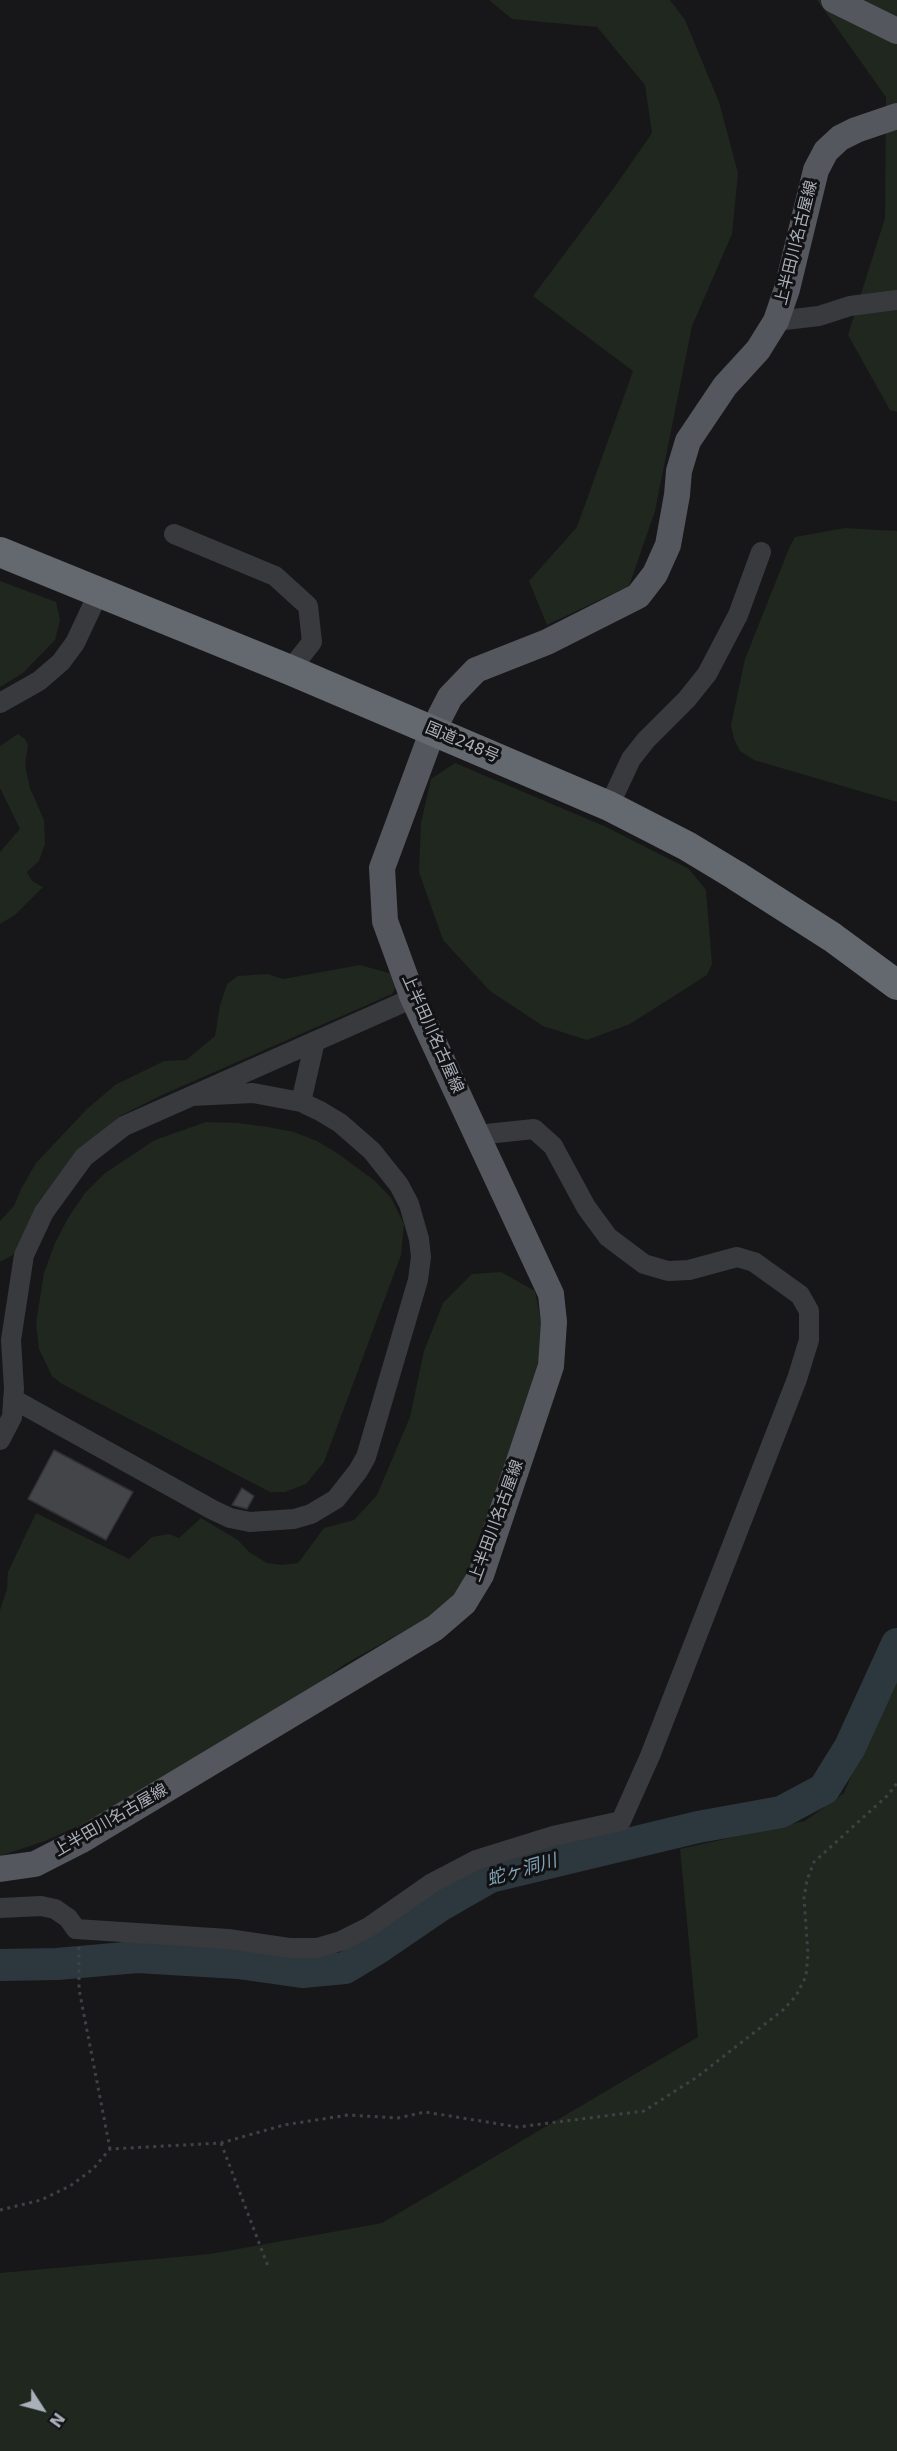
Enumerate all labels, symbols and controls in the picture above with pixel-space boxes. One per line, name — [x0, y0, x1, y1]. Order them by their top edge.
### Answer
street label: 上半田川名古屋線 — [772, 179, 822, 307]
street label: 国道248号 — [422, 719, 502, 767]
street label: 上半田川名古屋線 — [397, 972, 467, 1096]
street label: 上半田川名古屋線 — [466, 1458, 528, 1584]
street label: 上半田川名古屋線 — [51, 1781, 171, 1861]
water label: 蛇ヶ洞川 — [484, 1851, 560, 1891]
north arrow — [12, 2379, 72, 2439]
text: N — [45, 2409, 69, 2431]

